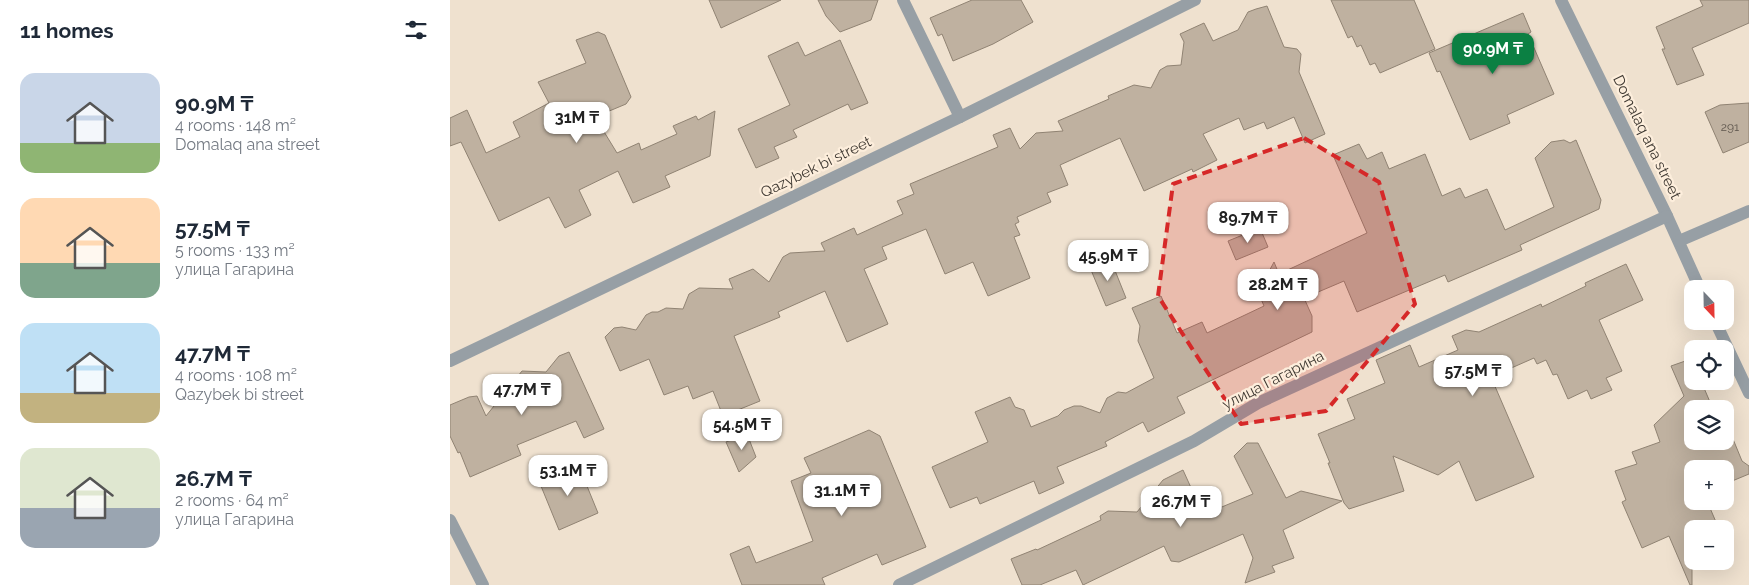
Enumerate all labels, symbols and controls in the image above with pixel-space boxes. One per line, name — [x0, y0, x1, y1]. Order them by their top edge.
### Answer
icon: filters — [402, 16, 430, 44]
text: 11 homes — [20, 18, 114, 43]
pin: 90.9M ₸ — [1447, 32, 1539, 75]
text: 90.9M ₸ — [1463, 39, 1523, 58]
street label: Domalaq ana street — [1609, 72, 1685, 202]
text: 90.9M ₸ — [175, 91, 254, 116]
icon: home — [60, 93, 120, 153]
pin: 31M ₸ — [542, 102, 612, 144]
text: 31M ₸ — [555, 108, 599, 127]
text: 4 rooms · 148 m² — [175, 116, 296, 135]
house number: 291 — [1721, 120, 1739, 134]
street label: Qazybek bi street — [758, 132, 874, 202]
text: Domalaq ana street — [175, 135, 320, 154]
pin: 89.7M ₸ — [1202, 202, 1294, 244]
text: 89.7M ₸ — [1219, 208, 1277, 227]
text: 57.5M ₸ — [175, 216, 250, 241]
icon: home — [60, 218, 120, 278]
pin: 45.9M ₸ — [1062, 240, 1154, 282]
text: 5 rooms · 133 m² — [175, 241, 295, 260]
text: 45.9M ₸ — [1079, 246, 1137, 265]
text: улица Гагарина — [175, 260, 294, 279]
pin: 28.2M ₸ — [1232, 268, 1324, 311]
text: 28.2M ₸ — [1249, 275, 1307, 294]
north arrow — [1684, 280, 1734, 330]
map controls — [1684, 280, 1734, 570]
button: locate — [1684, 340, 1734, 390]
text: 47.7M ₸ — [175, 341, 250, 366]
icon: home — [60, 343, 120, 403]
street label: улица Гагарина — [1219, 347, 1327, 413]
pin: 57.5M ₸ — [1427, 354, 1519, 397]
text: 57.5M ₸ — [1444, 361, 1502, 380]
text: 4 rooms · 108 m² — [175, 366, 297, 385]
pin: 47.7M ₸ — [476, 374, 568, 416]
text: 47.7M ₸ — [493, 380, 551, 399]
text: Qazybek bi street — [175, 385, 304, 404]
button: layers — [1684, 400, 1734, 450]
pin: 54.5M ₸ — [696, 408, 788, 451]
text: 54.5M ₸ — [713, 415, 771, 434]
pin: 53.1M ₸ — [522, 454, 614, 497]
button: + — [1684, 460, 1734, 510]
text: 53.1M ₸ — [540, 461, 596, 480]
text: 26.7M ₸ — [175, 466, 252, 491]
icon: home — [60, 468, 120, 528]
pin: 31.1M ₸ — [796, 474, 888, 517]
text: 31.1M ₸ — [814, 481, 870, 500]
pin: 26.7M ₸ — [1135, 486, 1227, 528]
text: 2 rooms · 64 m² — [175, 491, 289, 510]
text: 26.7M ₸ — [1152, 492, 1210, 511]
text: улица Гагарина — [175, 510, 294, 529]
button: − — [1684, 520, 1734, 570]

